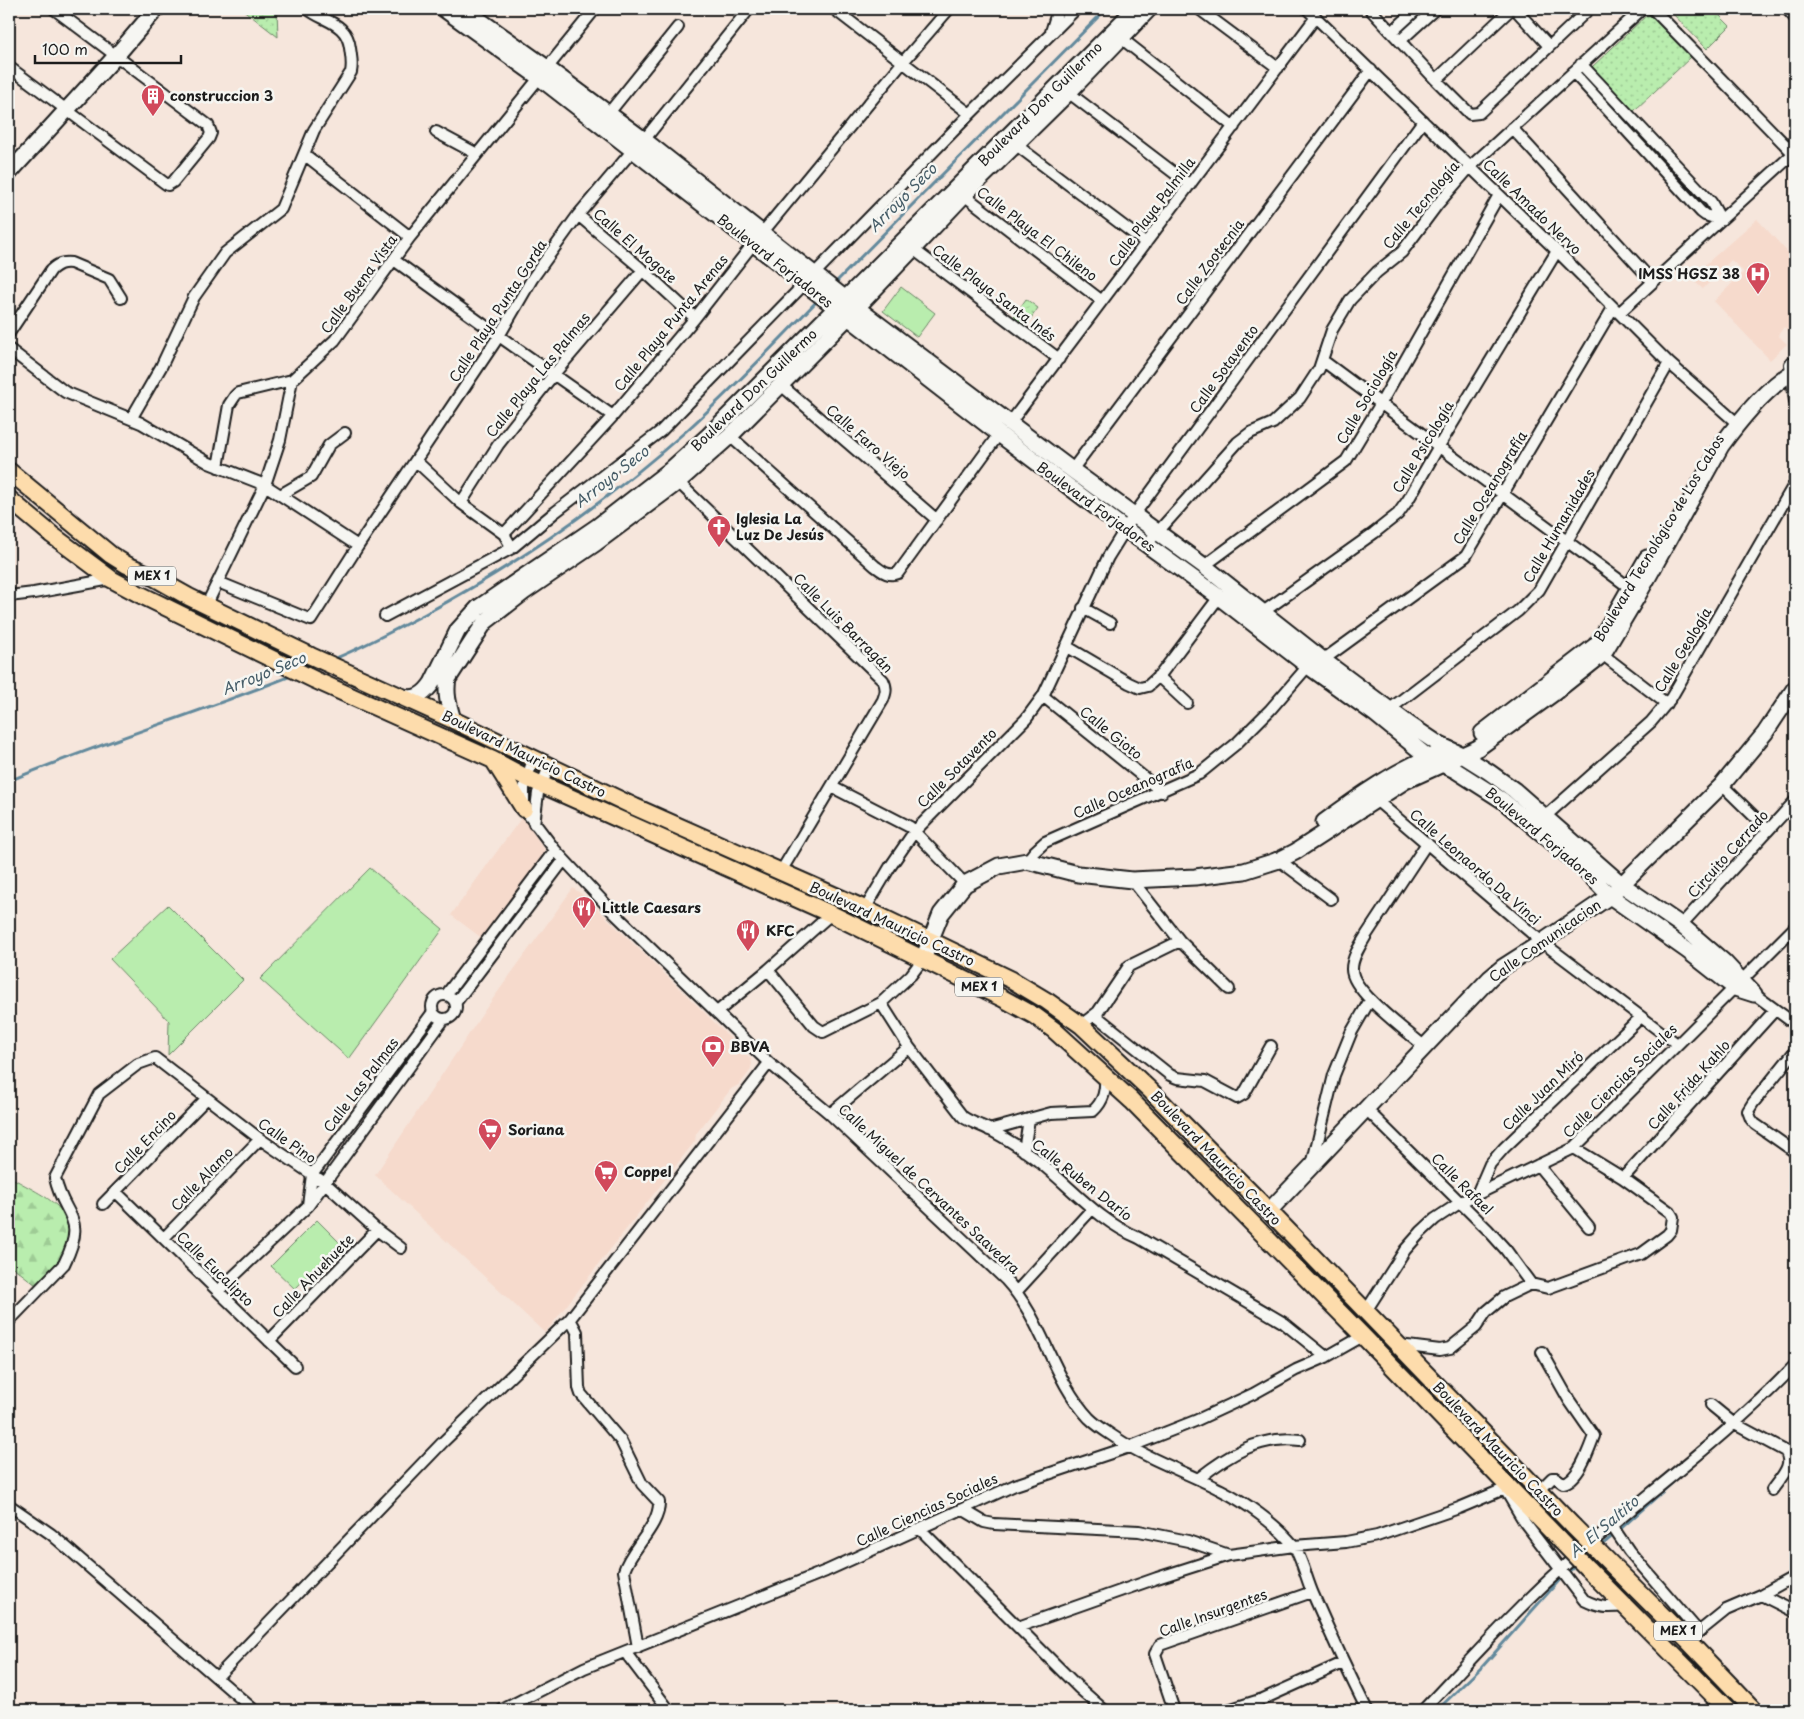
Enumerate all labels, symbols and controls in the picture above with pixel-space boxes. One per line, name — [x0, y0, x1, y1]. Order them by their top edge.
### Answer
scale bar — [35, 32, 181, 64]
street label: Boulevard Don Guillermo — [973, 36, 1107, 171]
text: 100 m — [42, 37, 88, 60]
building icon: construccion 3 — [140, 83, 166, 117]
place label: construccion 3 — [170, 85, 273, 106]
street label: Calle Playa Palmilla — [1103, 152, 1200, 271]
street label: Calle Amado Nervo — [1478, 154, 1587, 259]
street label: Calle Tecnología — [1377, 156, 1464, 253]
water label: Arroyo Seco — [862, 157, 942, 236]
street label: Calle Playa El Chileno — [973, 181, 1102, 286]
street label: Calle El Mogote — [589, 203, 682, 288]
street label: Boulevard Forjadores — [713, 209, 838, 313]
street label: Calle Zootecnia — [1170, 214, 1249, 309]
street label: Calle Buena Vista — [315, 229, 402, 338]
street label: Calle Playa Punta Gorda — [443, 235, 552, 386]
street label: Calle Playa Santa Inés — [928, 239, 1061, 346]
street label: Calle Playa Punta Arenas — [609, 250, 733, 396]
hospital icon: IMSS HGSZ 38 — [1745, 261, 1771, 295]
place label: IMSS HGSZ 38 — [1638, 263, 1740, 284]
street label: Calle Playa Las Palmas — [481, 308, 595, 442]
street label: Calle Sotavento — [1184, 320, 1263, 417]
street label: Boulevard Don Guillermo — [686, 323, 822, 456]
street label: Calle Sociología — [1331, 345, 1402, 448]
street label: Calle Psicología — [1387, 396, 1459, 497]
street label: Calle Faro Viejo — [822, 399, 915, 484]
street label: Calle Oceanografía — [1447, 426, 1532, 549]
street label: Boulevard Tecnológico de Los Cabos — [1588, 430, 1729, 646]
water label: Arroyo Seco — [569, 439, 654, 512]
street label: Boulevard Forjadores — [1033, 456, 1160, 557]
street label: Calle Humanidades — [1517, 465, 1600, 587]
place label: Iglesia La Luz De Jesús — [736, 508, 824, 545]
church icon: Iglesia La Luz De Jesús — [706, 514, 732, 548]
road number: MEX 1 — [128, 566, 176, 586]
street label: Calle Luis Barragán — [789, 568, 898, 677]
street label: Calle Geología — [1649, 603, 1716, 696]
water label: Arroyo Seco — [218, 645, 310, 700]
street label: Calle Gioto — [1075, 701, 1147, 765]
street label: Boulevard Mauricio Castro — [439, 705, 610, 803]
street label: Calle Sotavento — [912, 723, 1001, 812]
street label: Calle Oceanografía — [1069, 751, 1197, 823]
street label: Boulevard Forjadores — [1481, 782, 1603, 889]
street label: Calle Leonaordo Da Vinci — [1405, 804, 1546, 930]
street label: Circuito Cerrado — [1682, 805, 1773, 902]
street label: Boulevard Mauricio Castro — [806, 876, 978, 971]
street label: Calle Comunicacion — [1484, 894, 1605, 987]
restaurant icon: Little Caesars — [571, 895, 597, 929]
place label: Little Caesars — [602, 897, 701, 918]
restaurant icon: KFC — [735, 918, 761, 952]
place label: KFC — [766, 920, 795, 941]
road number: MEX 1 — [955, 978, 1003, 996]
street label: Calle Ciencias Sociales — [1558, 1019, 1682, 1143]
street label: Calle Las Palmas — [318, 1033, 403, 1137]
bank icon: BBVA — [700, 1034, 726, 1068]
street label: Calle Frida Kahlo — [1642, 1035, 1735, 1134]
place label: BBVA — [730, 1036, 770, 1057]
street label: Calle Juan Miró — [1497, 1046, 1588, 1135]
street label: Boulevard Mauricio Castro — [1146, 1086, 1287, 1230]
street label: Calle Miguel de Cervantes Saavedra — [834, 1099, 1025, 1279]
street label: Calle Encino — [109, 1105, 181, 1178]
street label: Calle Pino — [254, 1113, 321, 1169]
supermarket icon: Soriana — [477, 1117, 503, 1151]
place label: Soriana — [508, 1119, 565, 1140]
street label: Calle Ruben Darío — [1028, 1134, 1137, 1226]
street label: Calle Alamo — [166, 1142, 238, 1215]
street label: Calle Rafael — [1427, 1148, 1498, 1219]
supermarket icon: Coppel — [593, 1159, 619, 1193]
place label: Coppel — [624, 1161, 672, 1182]
street label: Calle Eucalipto — [172, 1226, 259, 1311]
street label: Calle Ahuehuete — [267, 1229, 359, 1322]
street label: Boulevard Mauricio Castro — [1428, 1377, 1569, 1521]
street label: Calle Ciencias Sociales — [853, 1467, 1001, 1552]
water label: A. El Saltito — [1563, 1489, 1644, 1562]
street label: Calle Insurgentes — [1156, 1583, 1270, 1642]
road number: MEX 1 — [1654, 1622, 1702, 1640]

